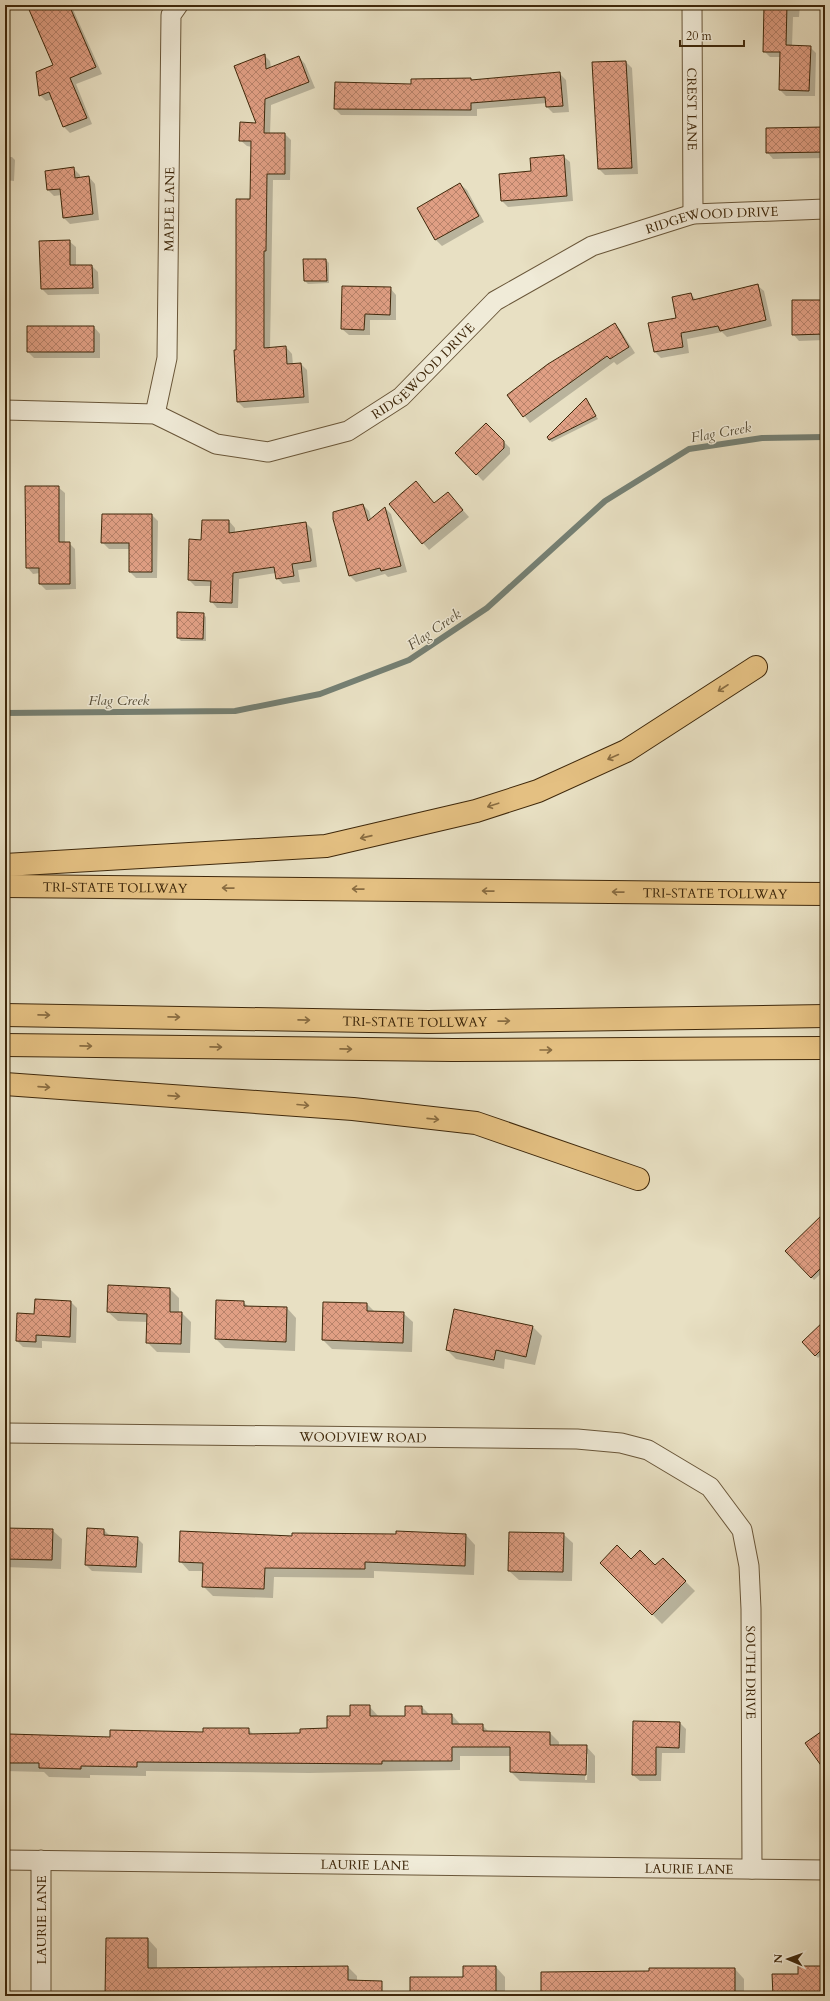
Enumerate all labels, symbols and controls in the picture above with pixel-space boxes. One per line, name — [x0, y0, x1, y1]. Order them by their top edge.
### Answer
scale bar — [680, 22, 744, 48]
text: 20 m — [686, 28, 713, 44]
street label: CREST LANE — [682, 68, 701, 150]
street label: MAPLE LANE — [160, 167, 179, 252]
street label: RIDGEWOOD DRIVE — [643, 203, 779, 239]
street label: RIDGEWOOD DRIVE — [368, 319, 479, 424]
water label: Flag Creek — [689, 418, 753, 447]
water label: Flag Creek — [404, 604, 465, 654]
one-way arrow — [717, 685, 729, 693]
water label: Flag Creek — [89, 691, 150, 710]
one-way arrow — [608, 754, 620, 761]
one-way arrow — [486, 802, 499, 809]
one-way arrow — [360, 833, 373, 841]
street label: TRI-STATE TOLLWAY — [42, 878, 188, 898]
one-way arrow — [222, 884, 235, 892]
street label: TRI-STATE TOLLWAY — [642, 884, 788, 904]
one-way arrow — [352, 885, 365, 893]
one-way arrow — [482, 887, 495, 894]
one-way arrow — [612, 888, 625, 896]
one-way arrow — [37, 1011, 50, 1019]
street label: TRI-STATE TOLLWAY — [342, 1013, 488, 1032]
one-way arrow — [167, 1014, 180, 1021]
one-way arrow — [297, 1016, 310, 1023]
one-way arrow — [497, 1017, 510, 1025]
one-way arrow — [79, 1042, 92, 1050]
one-way arrow — [209, 1043, 222, 1051]
one-way arrow — [339, 1045, 352, 1053]
one-way arrow — [539, 1046, 552, 1054]
one-way arrow — [37, 1083, 50, 1090]
one-way arrow — [167, 1092, 180, 1099]
one-way arrow — [296, 1102, 309, 1109]
one-way arrow — [426, 1115, 439, 1122]
street label: WOODVIEW ROAD — [298, 1428, 427, 1447]
street label: SOUTH DRIVE — [741, 1625, 759, 1719]
street label: LAURIE LANE — [320, 1856, 410, 1875]
street label: LAURIE LANE — [644, 1860, 734, 1879]
street label: LAURIE LANE — [33, 1876, 51, 1964]
north arrow — [768, 1939, 808, 1979]
text: N — [771, 1953, 786, 1964]

